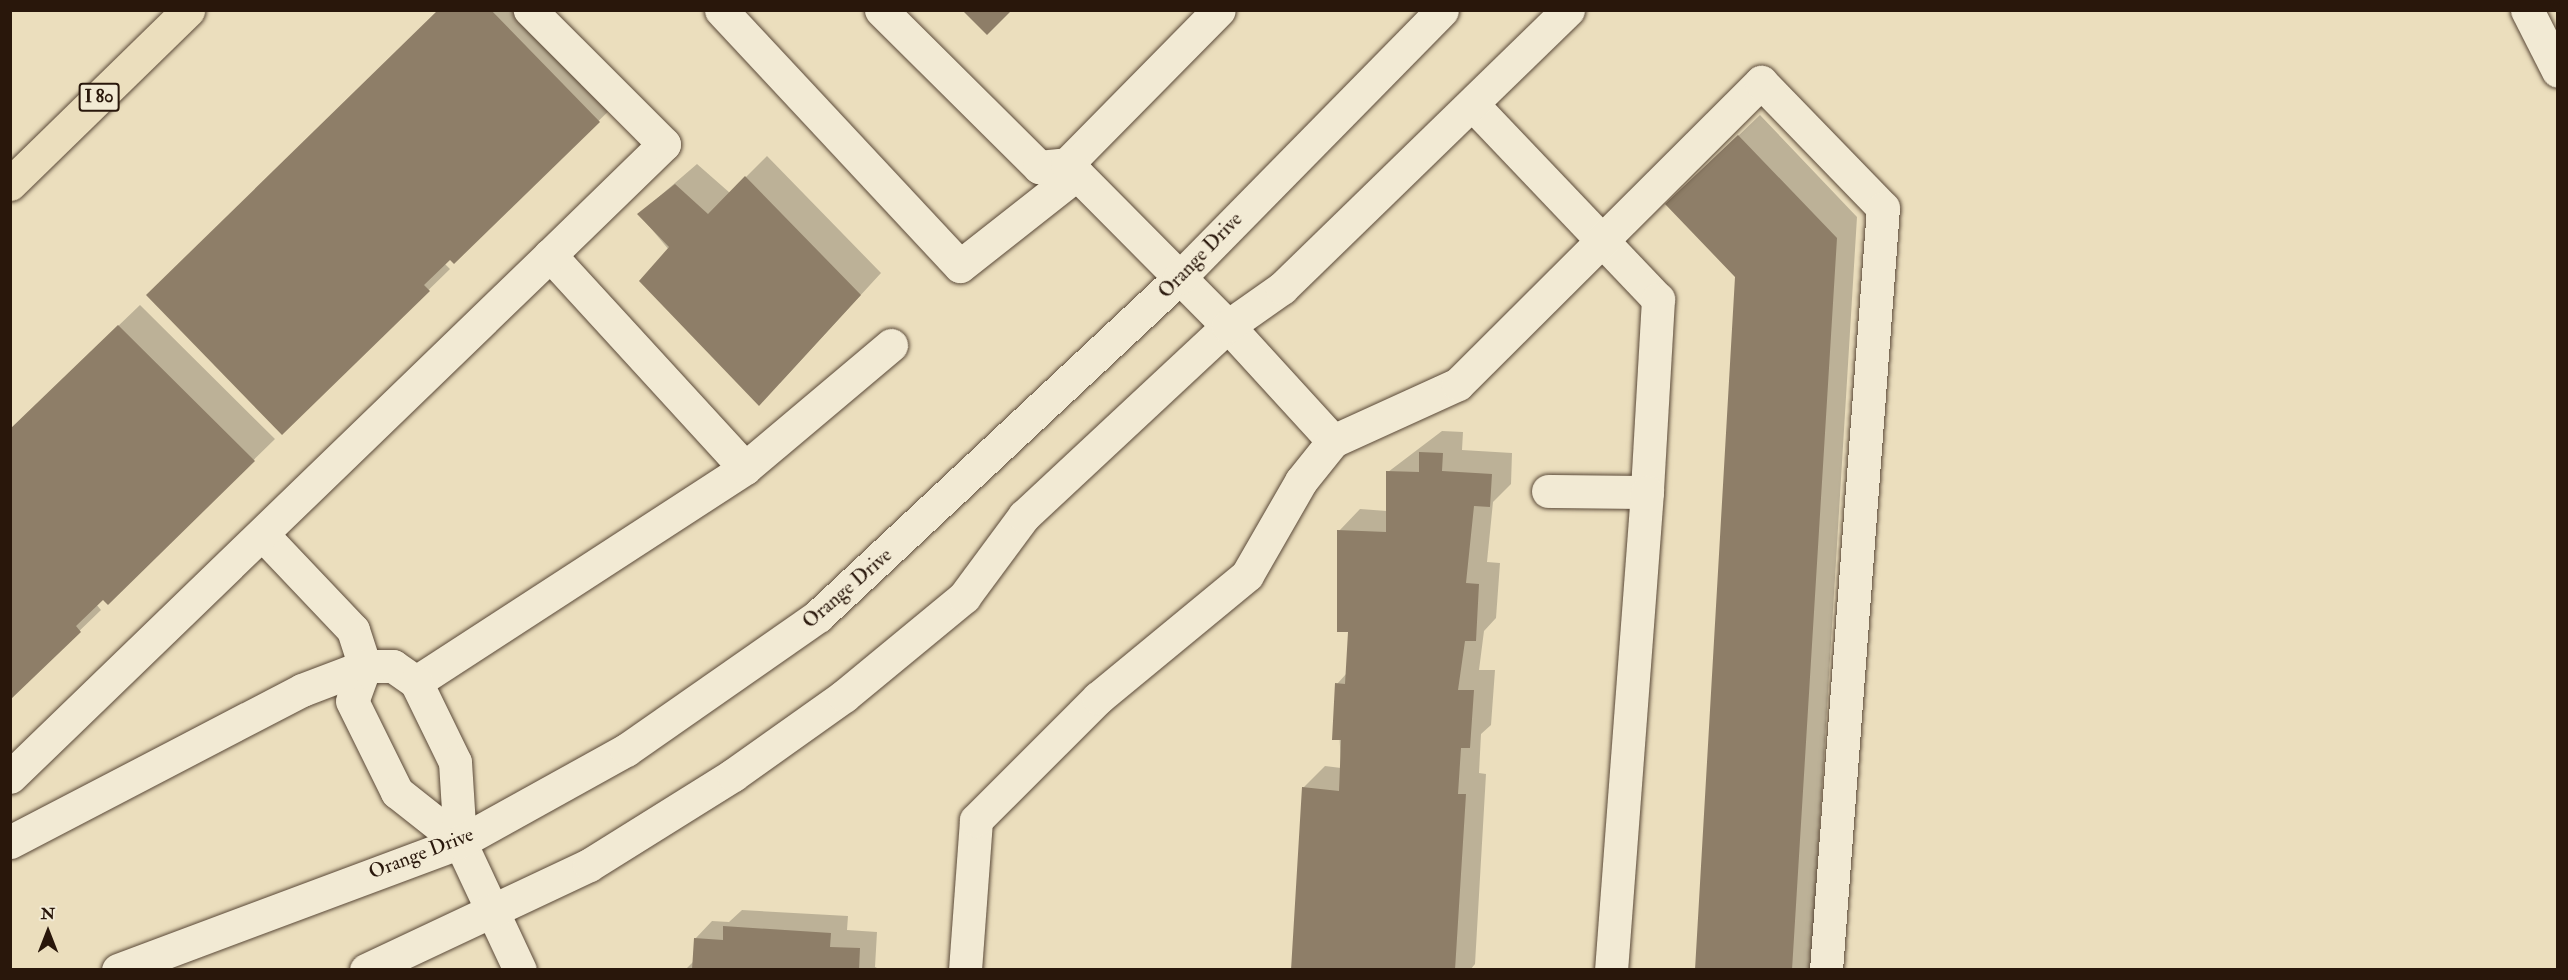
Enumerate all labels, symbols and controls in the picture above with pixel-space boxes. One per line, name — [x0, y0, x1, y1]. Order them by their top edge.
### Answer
road number: I 80 — [78, 82, 120, 112]
street label: Orange Drive — [1153, 207, 1247, 303]
street label: Orange Drive — [797, 543, 897, 633]
street label: Orange Drive — [365, 822, 477, 884]
north arrow — [18, 902, 78, 962]
text: N — [41, 904, 55, 924]

